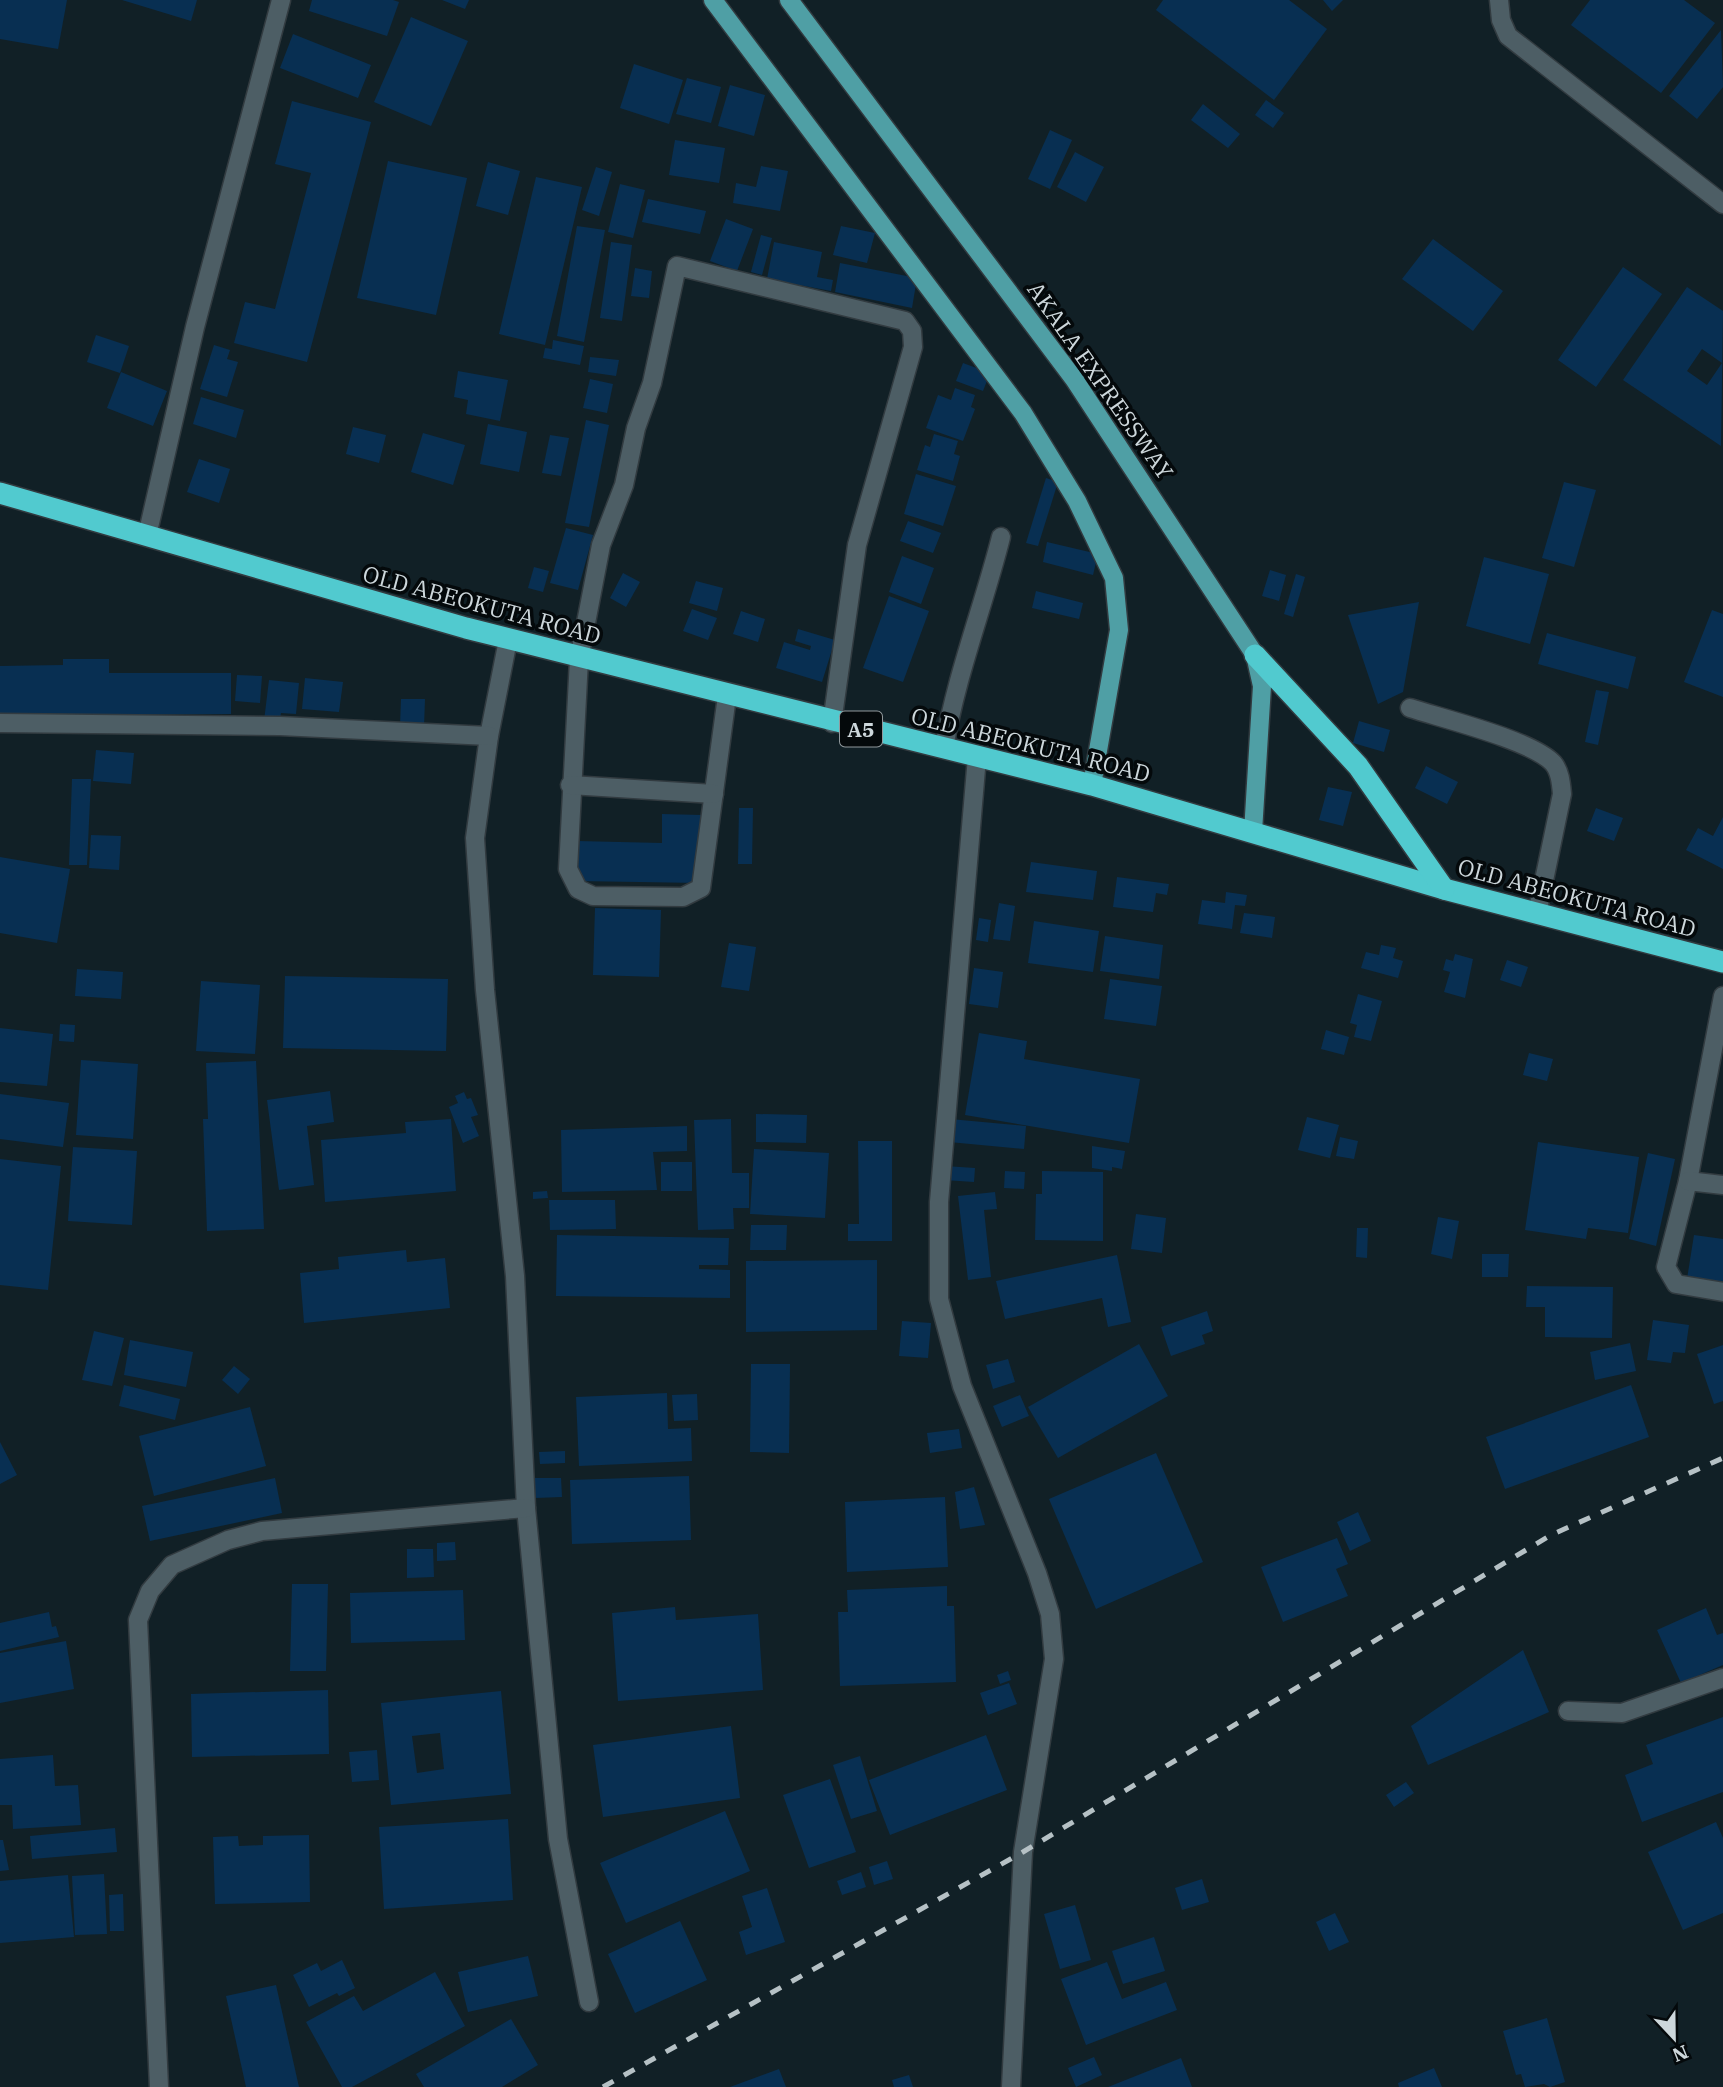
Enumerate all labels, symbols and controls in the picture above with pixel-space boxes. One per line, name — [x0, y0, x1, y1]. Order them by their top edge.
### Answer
street label: AKALA EXPRESSWAY — [1021, 275, 1181, 485]
street label: OLD ABEOKUTA ROAD — [360, 558, 604, 650]
street label: OLD ABEOKUTA ROAD — [908, 700, 1154, 788]
road number: A5 — [840, 712, 882, 746]
street label: OLD ABEOKUTA ROAD — [1455, 851, 1699, 943]
north arrow — [1639, 2003, 1709, 2073]
text: N — [1669, 2040, 1692, 2068]

